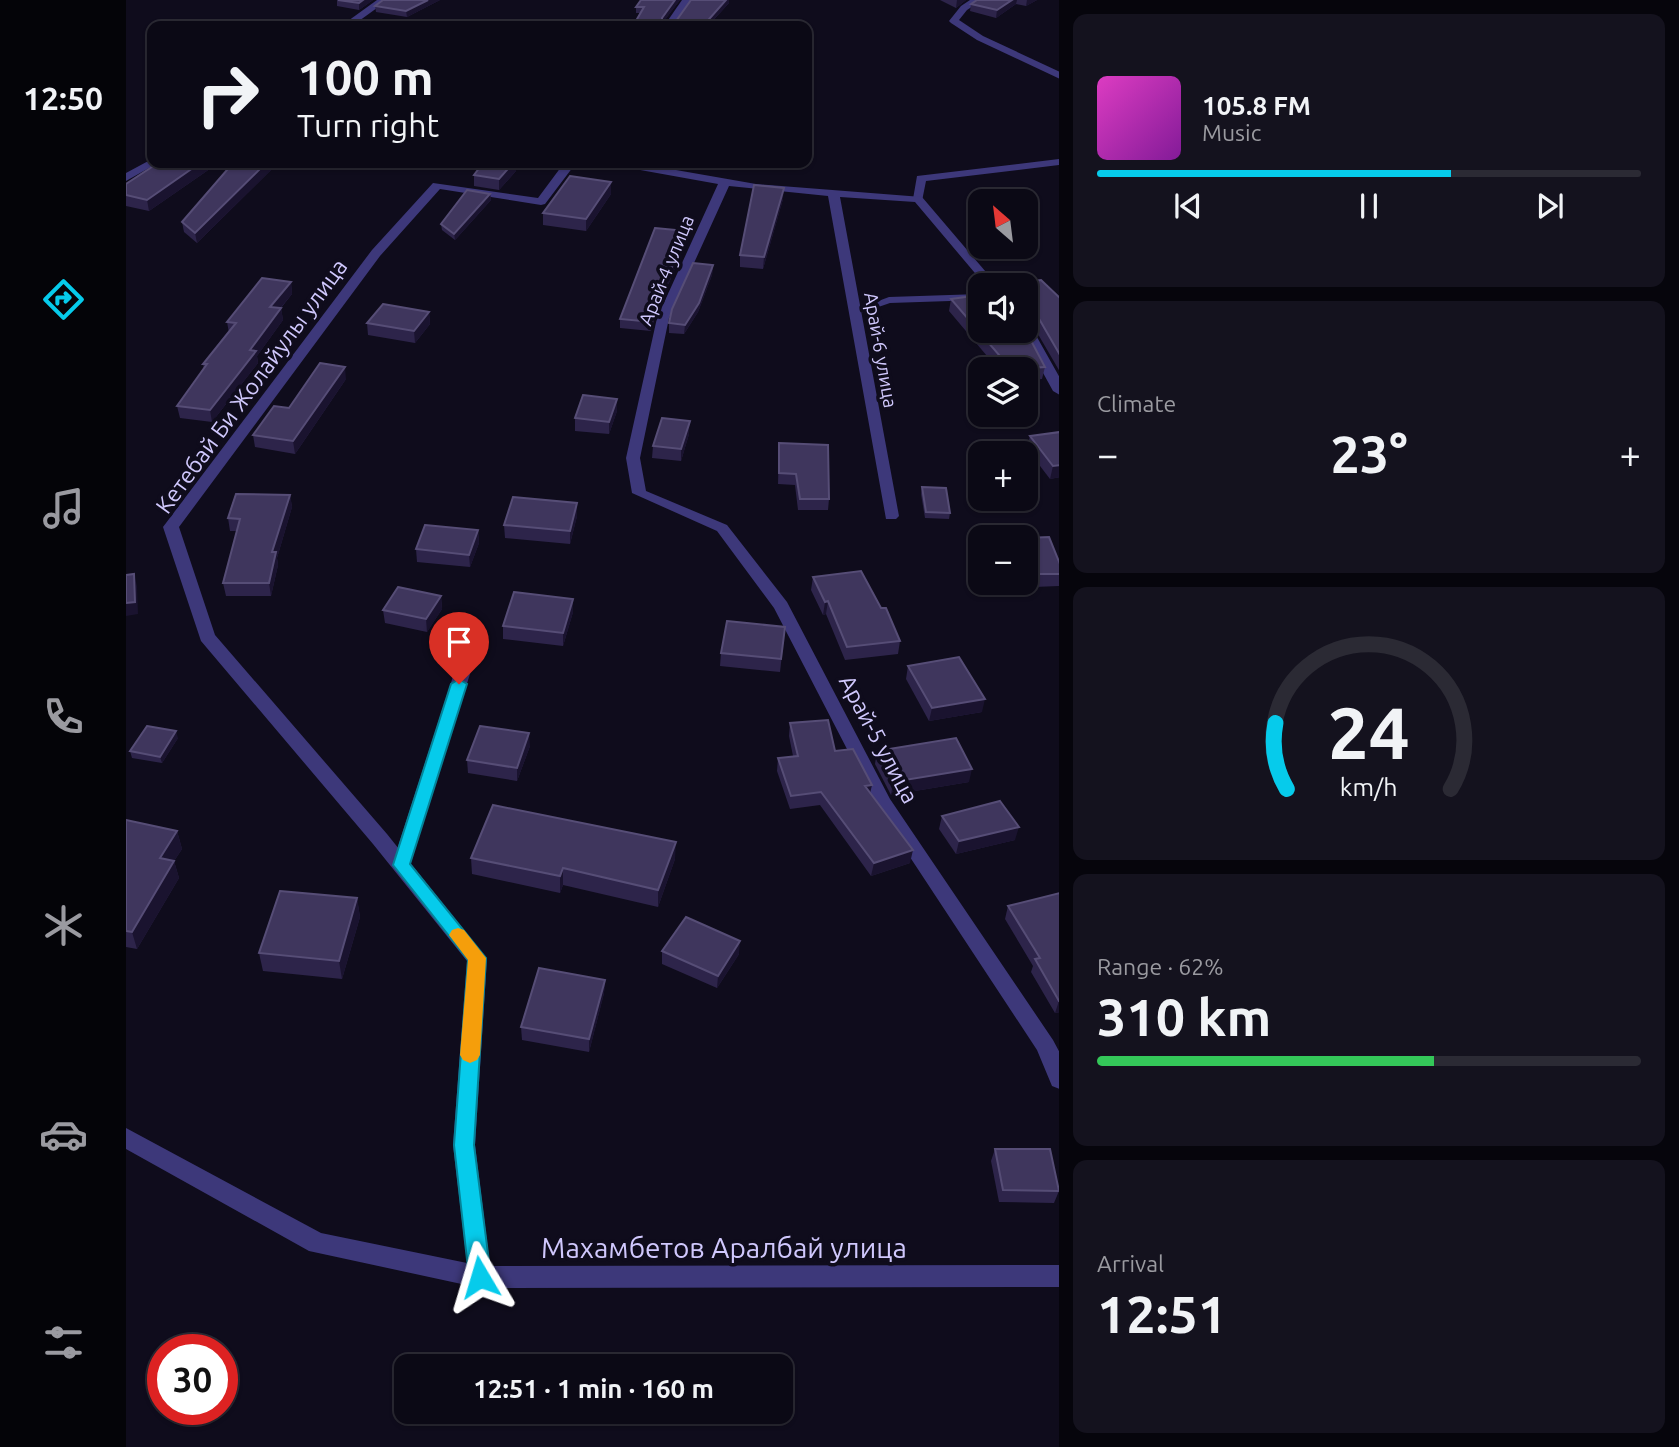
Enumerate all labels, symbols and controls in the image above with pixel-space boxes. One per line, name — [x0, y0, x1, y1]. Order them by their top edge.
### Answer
icon: right — [182, 49, 273, 140]
text: 100 m — [297, 49, 434, 104]
text: 12:50 — [23, 80, 103, 116]
text: 105.8 FM — [1202, 91, 1311, 120]
text: Turn right — [297, 107, 439, 143]
text: Music — [1202, 120, 1261, 145]
icon: previous — [1169, 187, 1207, 225]
icon: pause — [1350, 187, 1388, 225]
icon: next — [1531, 187, 1569, 225]
north arrow — [968, 189, 1038, 259]
map controls — [968, 189, 1038, 595]
street label: Арай-4 улица — [634, 212, 698, 328]
street label: Кетебай Би Жолайулы улица — [150, 254, 352, 518]
button: sound — [968, 273, 1038, 343]
icon: directions — [39, 275, 88, 324]
street label: Арай-6 улица — [860, 290, 902, 410]
button: layers — [968, 357, 1038, 427]
text: Climate — [1097, 391, 1176, 416]
text: 23° — [1330, 425, 1408, 483]
text: − — [1097, 433, 1118, 475]
text: + — [1620, 433, 1641, 475]
button: + — [968, 441, 1038, 511]
icon: music — [39, 484, 88, 533]
button: − — [968, 525, 1038, 595]
pin — [429, 612, 489, 684]
icon: arrive — [440, 623, 478, 661]
street label: Арай-5 улица — [835, 671, 923, 807]
icon: phone — [39, 692, 88, 741]
text: 24 — [1328, 692, 1410, 774]
text: km/h — [1340, 773, 1398, 801]
icon: climate — [39, 901, 88, 950]
text: Range · 62% — [1097, 954, 1224, 979]
text: 310 km — [1097, 988, 1271, 1046]
icon: car — [39, 1110, 88, 1159]
street label: Махамбетов Аралбай улица — [541, 1232, 907, 1263]
position arrow — [443, 1240, 517, 1314]
text: Arrival — [1097, 1251, 1164, 1276]
text: 12:51 — [1097, 1285, 1227, 1343]
icon: filters — [39, 1318, 88, 1367]
speed limit sign: 30 — [147, 1334, 238, 1425]
text: 12:51 · 1 min · 160 m — [473, 1374, 714, 1403]

